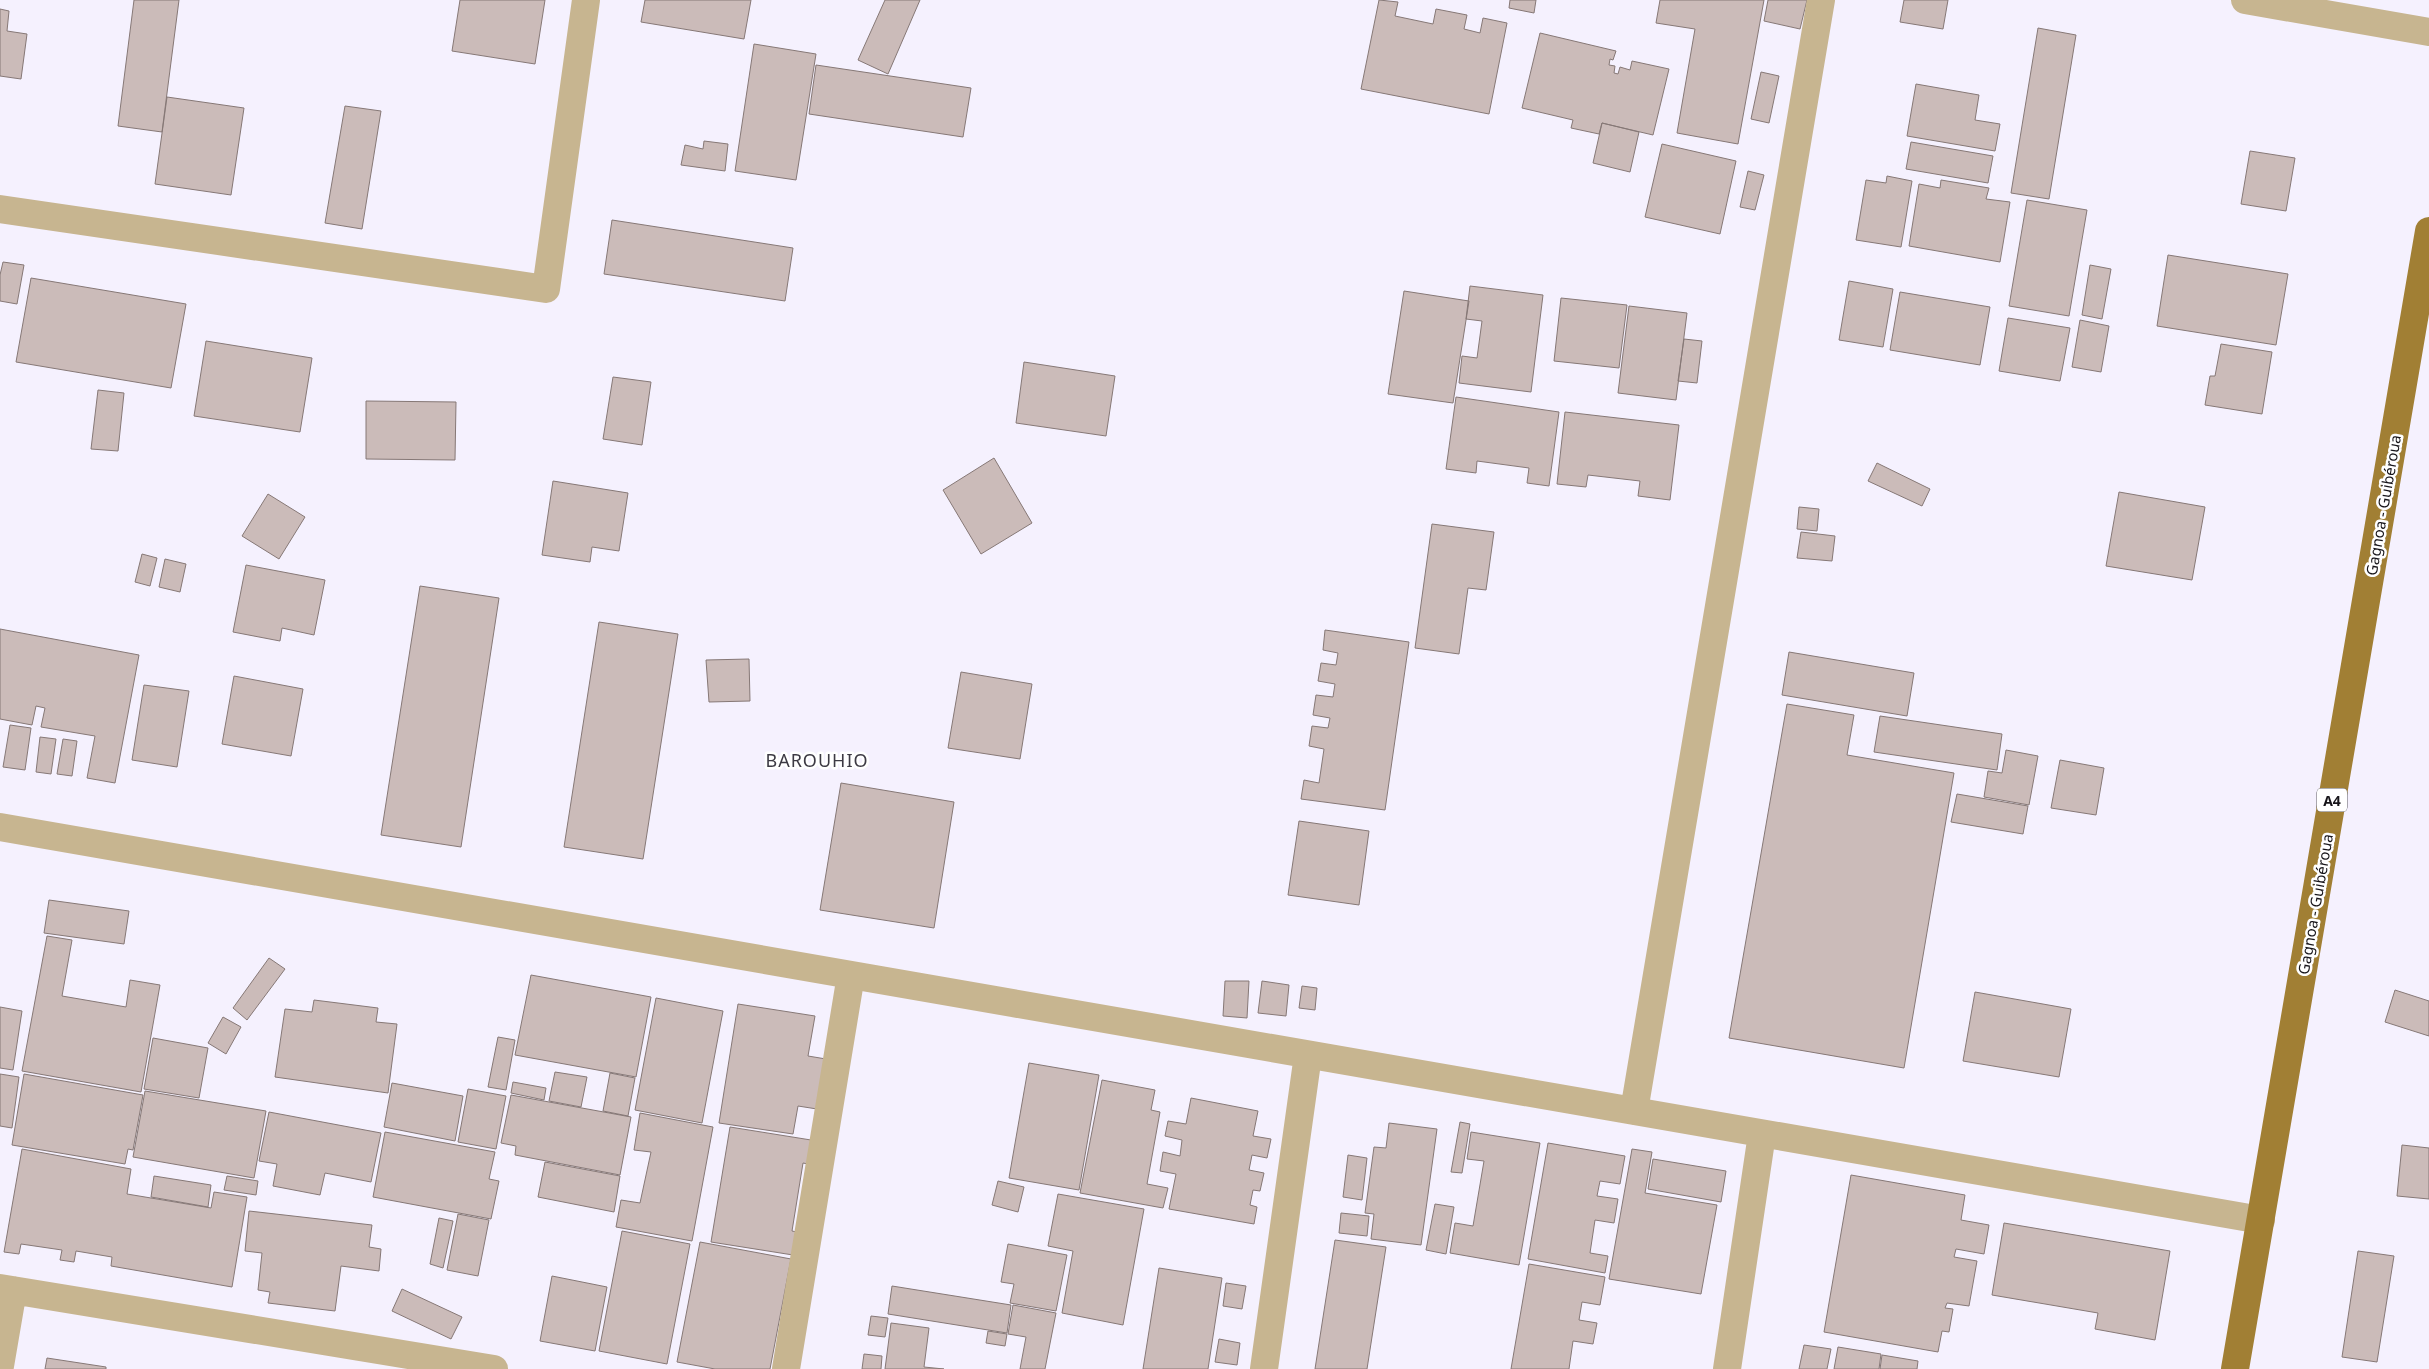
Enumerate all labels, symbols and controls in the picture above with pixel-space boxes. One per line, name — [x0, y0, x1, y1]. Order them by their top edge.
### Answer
street label: Gagnoa - Guibéroua — [2361, 433, 2405, 577]
district label: BAROUHIO — [765, 748, 869, 772]
road number: A4 — [2317, 788, 2347, 812]
street label: Gagnoa - Guibéroua — [2293, 832, 2337, 976]

